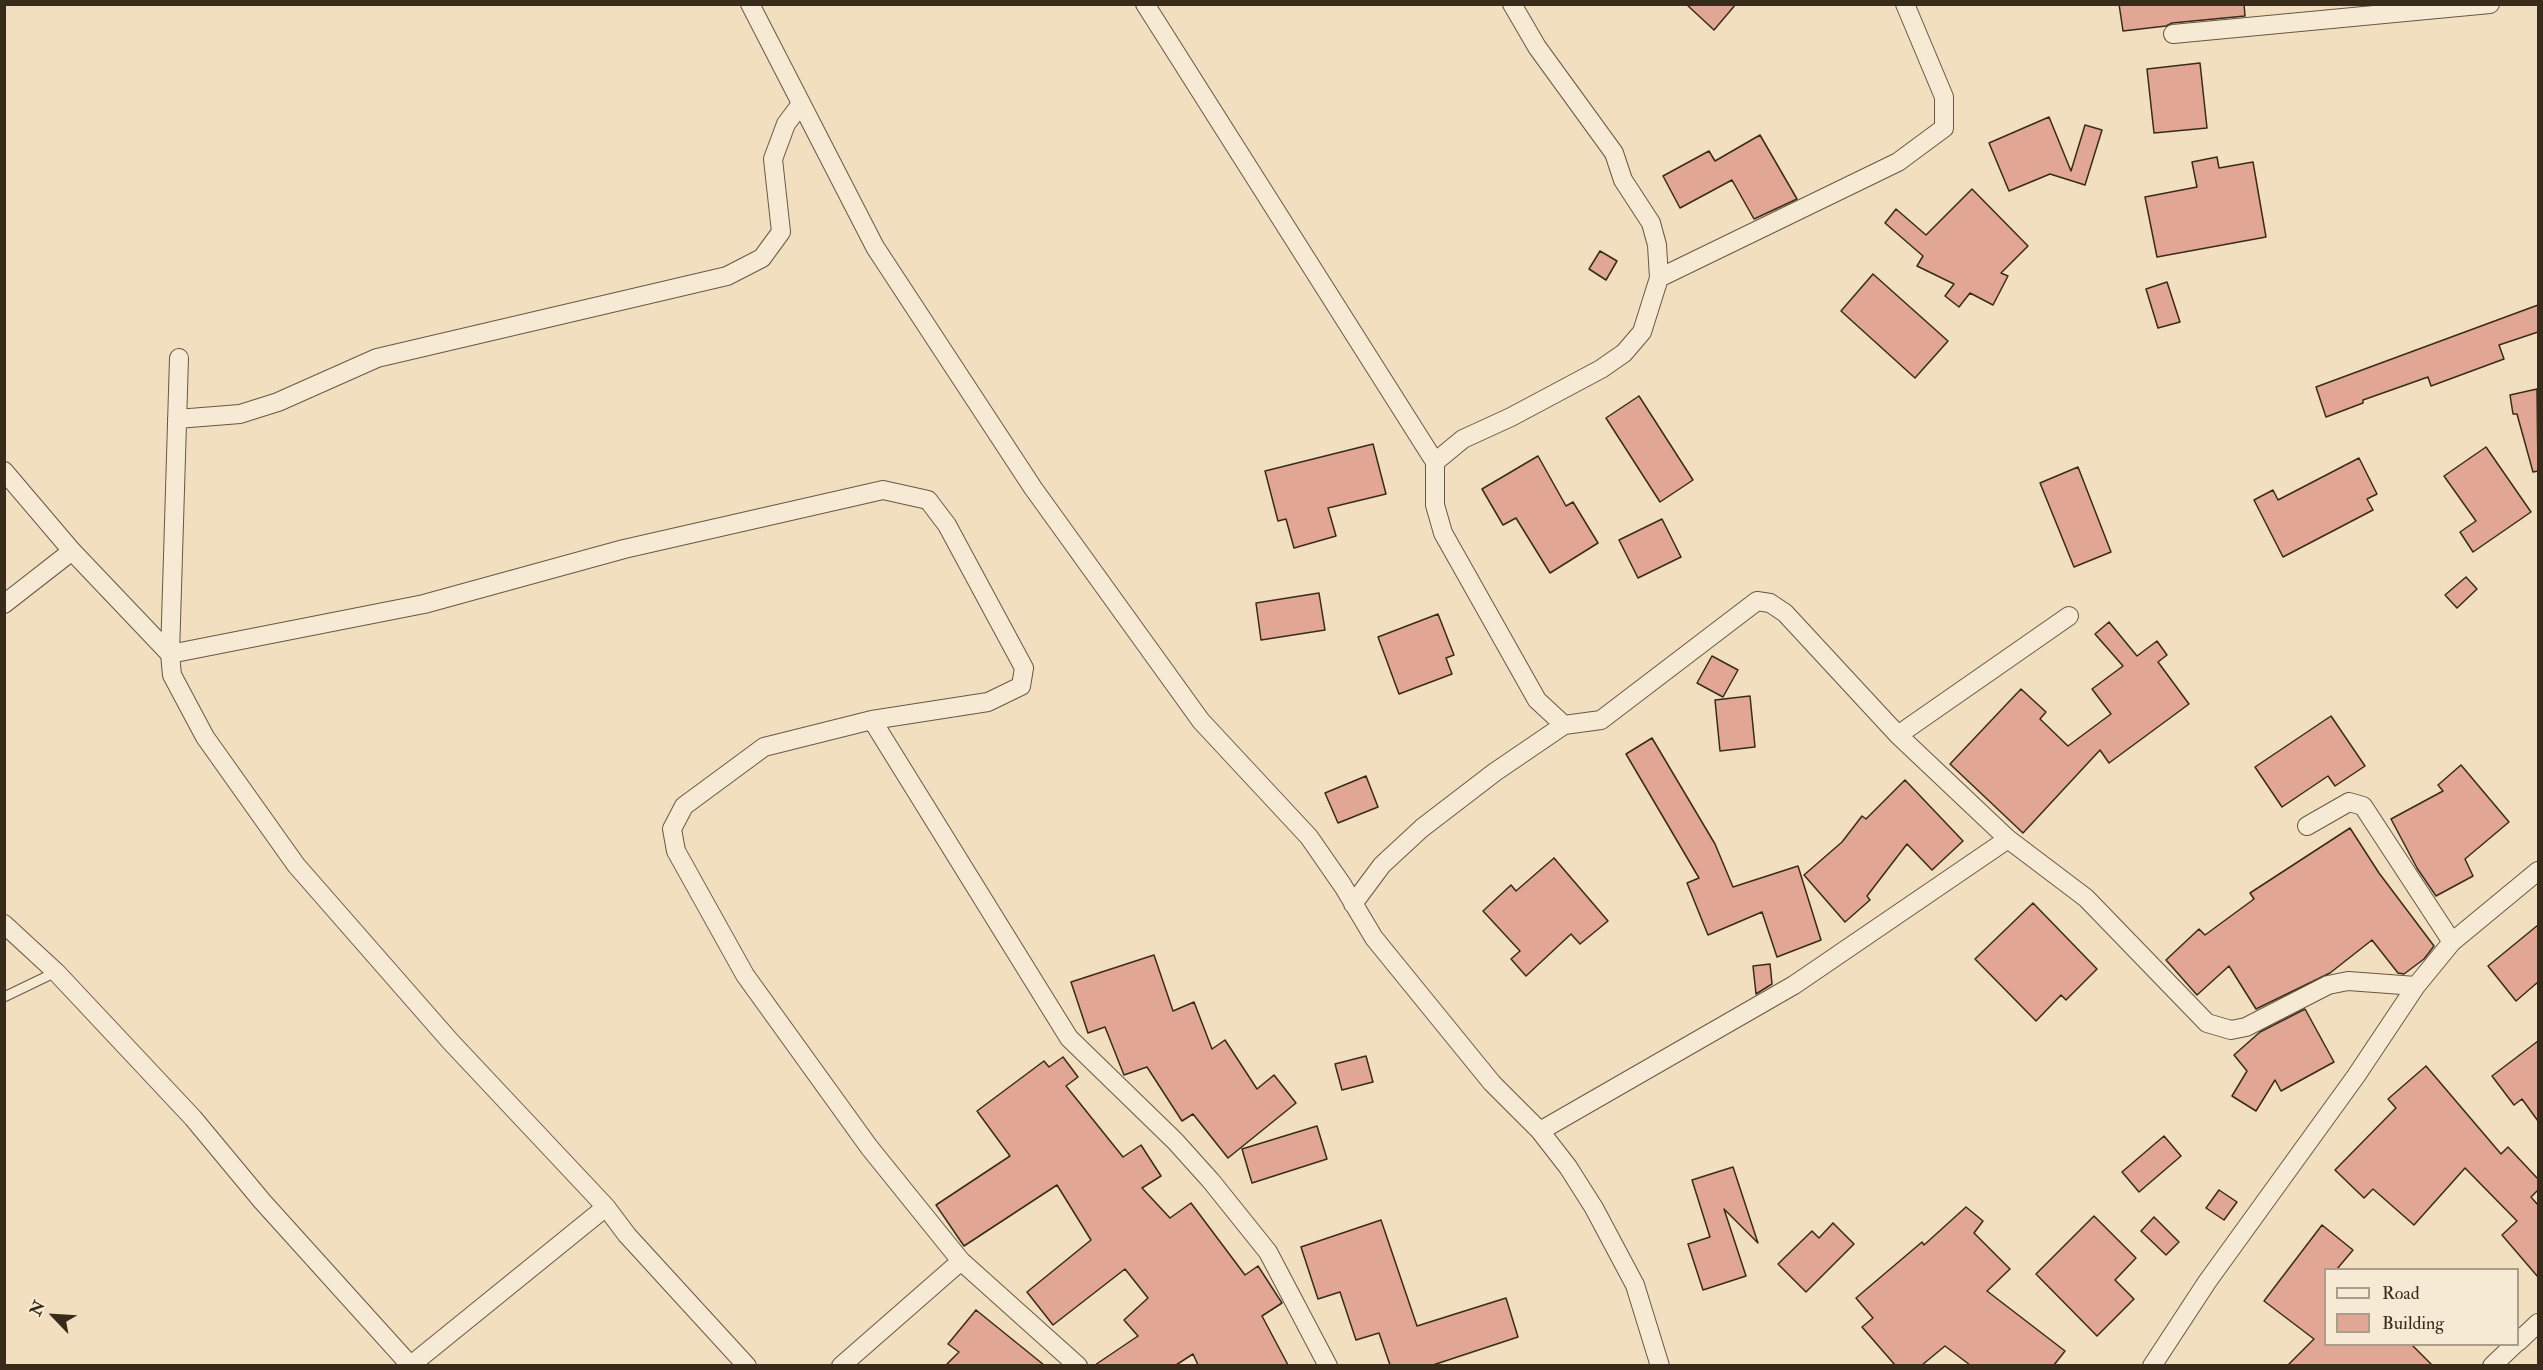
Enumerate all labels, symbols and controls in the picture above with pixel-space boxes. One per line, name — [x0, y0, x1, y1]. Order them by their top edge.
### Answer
legend — [2324, 1268, 2519, 1346]
text: Road — [2382, 1282, 2420, 1305]
north arrow — [24, 1286, 84, 1346]
text: N — [26, 1298, 50, 1319]
text: Building — [2382, 1312, 2444, 1335]

